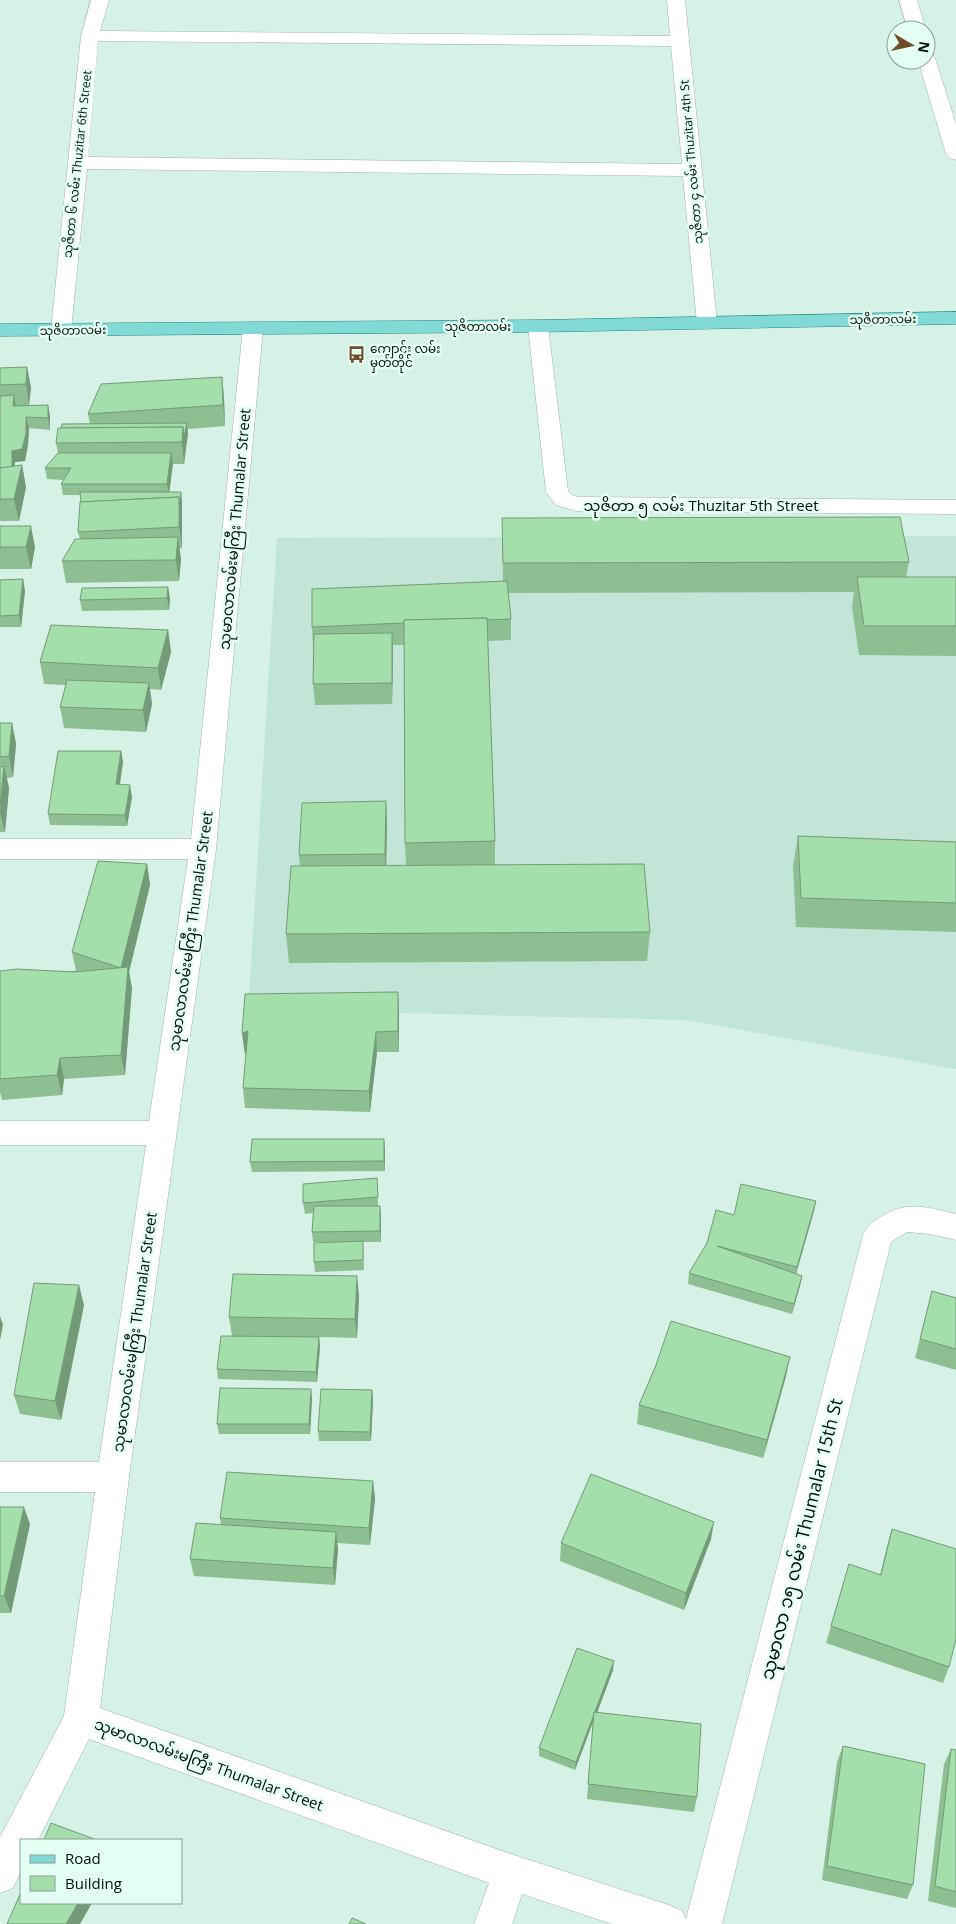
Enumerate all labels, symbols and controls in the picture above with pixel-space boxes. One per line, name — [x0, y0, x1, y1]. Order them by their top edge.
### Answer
north arrow — [886, 20, 936, 70]
text: N — [914, 40, 935, 54]
street label: သုဇိတာ ၆ လမ်း Thuzitar 6th Street — [59, 69, 97, 259]
street label: သုဇိတာ ၄ လမ်း Thuzitar 4th St — [675, 79, 709, 245]
street label: သုဇိတာလမ်း — [850, 310, 916, 330]
street label: သုဇိတာလမ်း — [445, 318, 511, 337]
street label: သုဇိတာလမ်း — [40, 321, 106, 341]
place label: ကျောင်း လမ်း မှတ်တိုင် — [370, 340, 440, 373]
bus stop icon: ကျောင်း လမ်း မှတ်တိုင် — [346, 345, 366, 365]
street label: သုမာလာလမ်းမကြီး Thumalar Street — [213, 407, 258, 651]
street label: သုဇိတာ ၅ လမ်း Thuzitar 5th Street — [584, 495, 819, 518]
street label: သုမာလာလမ်းမကြီး Thumalar Street — [163, 810, 220, 1053]
street label: သုမာလာလမ်းမကြီး Thumalar Street — [107, 1211, 164, 1454]
street label: သုမာလာ ၁၅ လမ်း Thumalar 15th St — [754, 1396, 852, 1683]
street label: သုမာလာလမ်းမကြီး Thumalar Street — [91, 1713, 326, 1818]
legend — [20, 1839, 182, 1904]
text: Road — [65, 1848, 101, 1868]
text: Building — [65, 1873, 122, 1893]

